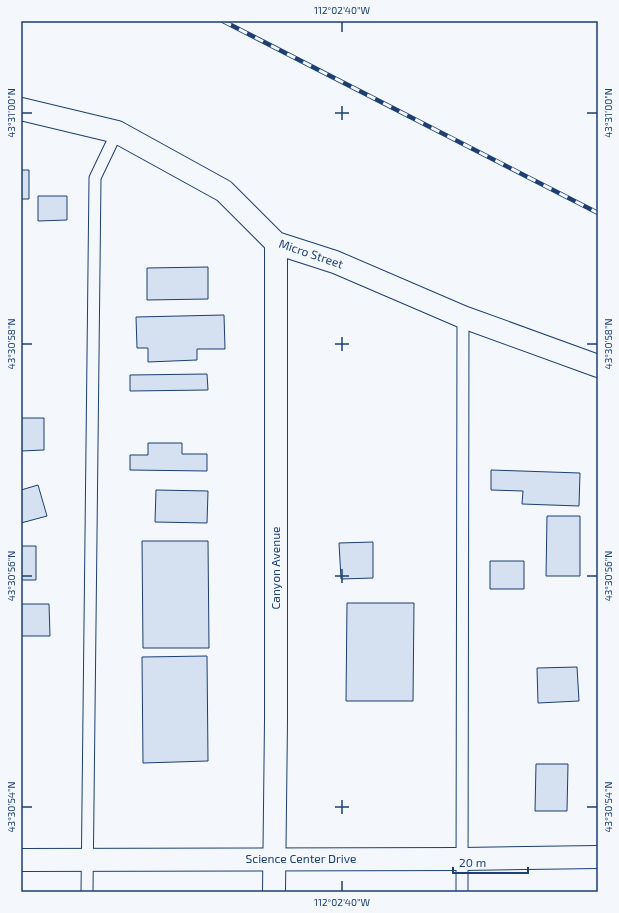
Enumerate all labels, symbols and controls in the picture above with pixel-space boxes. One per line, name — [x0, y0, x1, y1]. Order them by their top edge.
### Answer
text: 112°02'40"W — [314, 4, 370, 16]
text: 43°31'00"N — [5, 88, 17, 138]
text: 43°31'00"N — [602, 88, 614, 138]
street label: Micro Street — [277, 236, 346, 271]
text: 43°30'58"N — [5, 318, 17, 370]
text: 43°30'58"N — [602, 318, 614, 370]
street label: Canyon Avenue — [268, 526, 282, 610]
text: 43°30'56"N — [5, 551, 17, 601]
text: 43°30'56"N — [602, 551, 614, 601]
text: 43°30'54"N — [5, 781, 17, 833]
text: 43°30'54"N — [602, 781, 614, 833]
scale bar — [453, 849, 528, 875]
street label: Science Center Drive — [246, 851, 356, 865]
text: 20 m — [459, 855, 486, 869]
text: 112°02'40"W — [314, 896, 370, 908]

